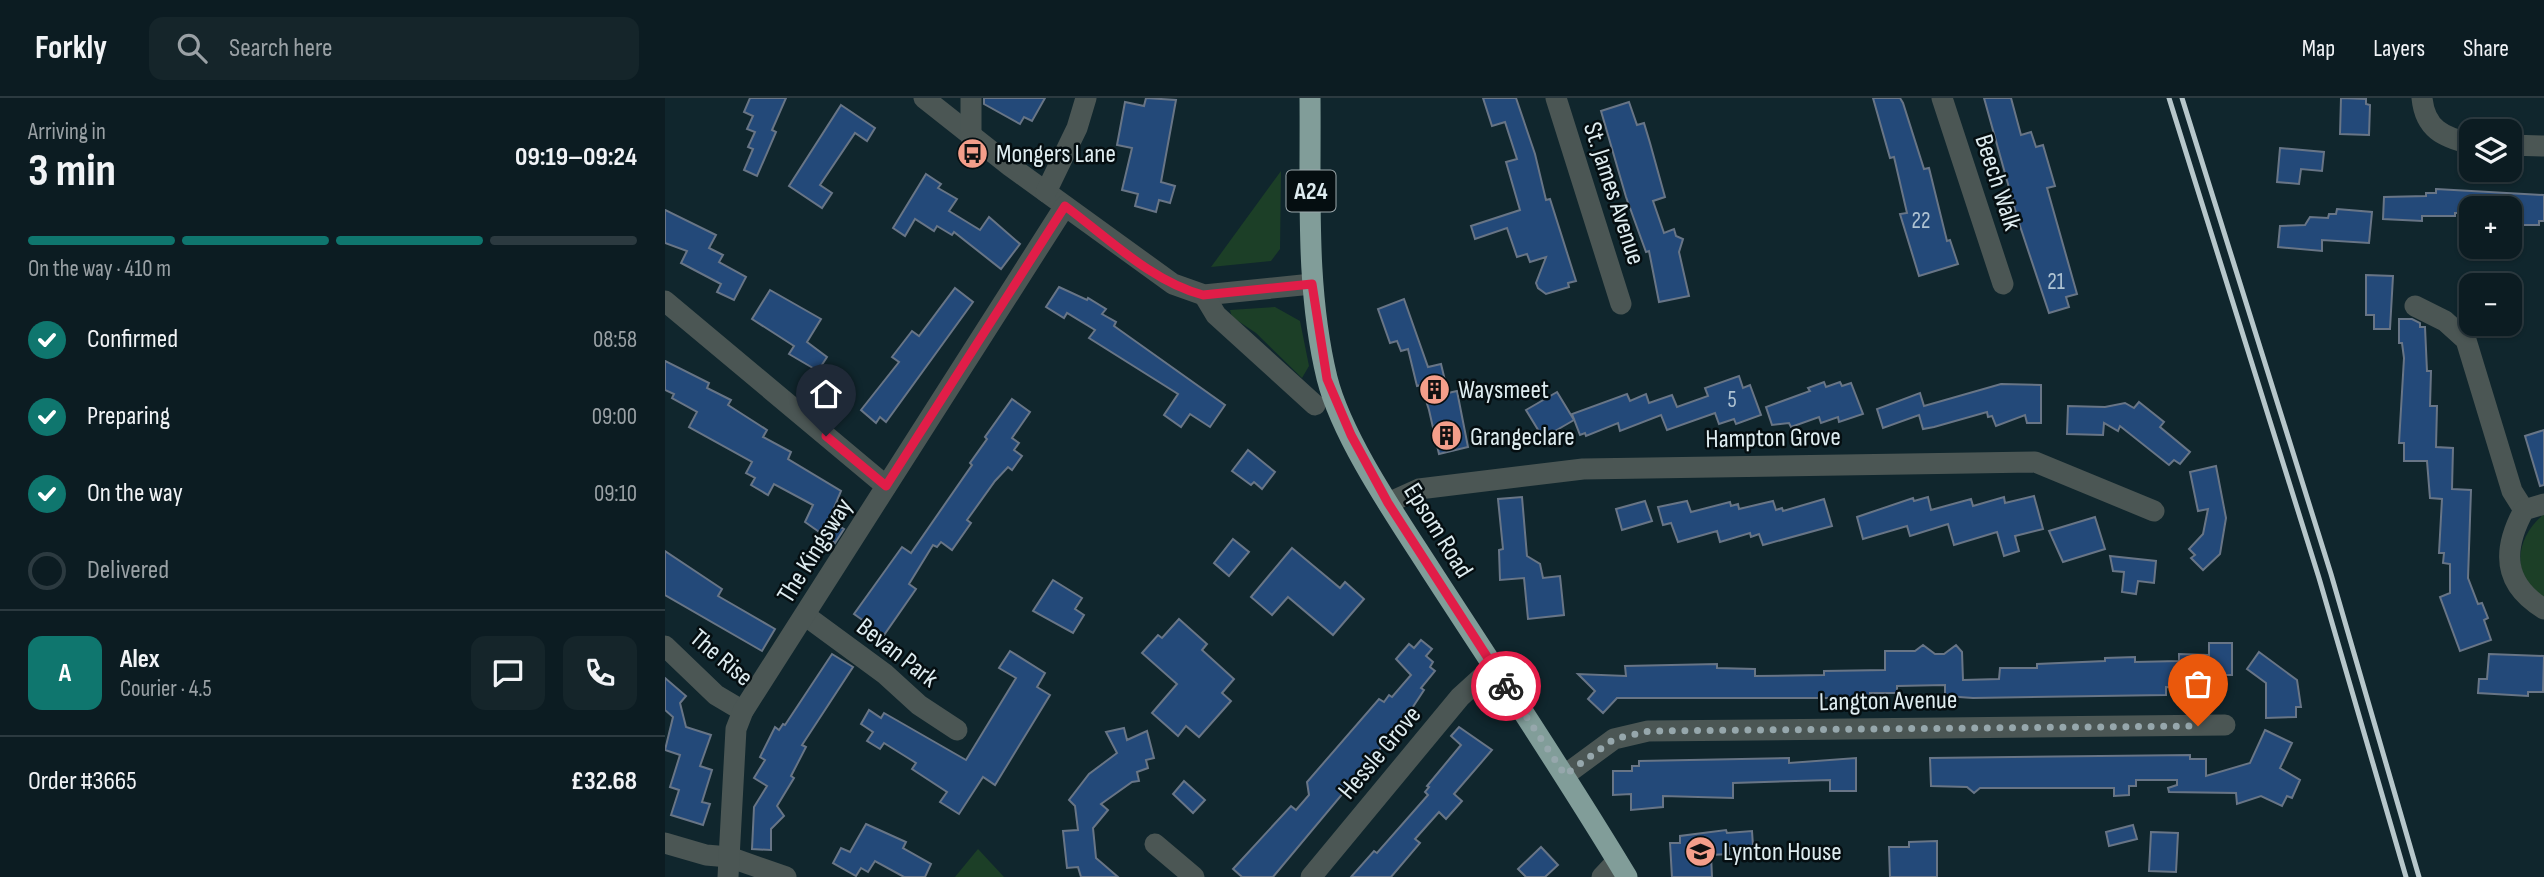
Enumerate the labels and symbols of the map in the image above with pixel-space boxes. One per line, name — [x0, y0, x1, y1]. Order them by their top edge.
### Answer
street label: St. James Avenue — [1576, 118, 1651, 269]
street label: Beech Walk — [1968, 131, 2028, 234]
bus stop icon: Mongers Lane — [956, 136, 990, 170]
place label: Mongers Lane — [996, 139, 1116, 170]
road number: A24 — [1287, 170, 1335, 212]
house number: 22 — [1912, 207, 1930, 235]
house number: 21 — [2047, 268, 2065, 296]
pin — [796, 364, 856, 436]
building icon: Waysmeet — [1418, 372, 1452, 406]
place label: Waysmeet — [1458, 375, 1549, 406]
house number: 5 — [1727, 386, 1737, 414]
building icon: Grangeclare — [1430, 419, 1464, 453]
place label: Grangeclare — [1470, 422, 1575, 453]
street label: Hampton Grove — [1705, 422, 1841, 455]
street label: Epsom Road — [1397, 478, 1479, 584]
street label: The Kingsway — [771, 493, 860, 609]
street label: Bevan Park — [850, 612, 944, 695]
street label: The Rise — [683, 623, 759, 693]
courier — [1471, 651, 1541, 721]
pin — [2168, 654, 2228, 726]
street label: Langton Avenue — [1819, 685, 1957, 718]
street label: Hessle Grove — [1332, 700, 1428, 806]
school or university icon: Lynton House — [1683, 834, 1717, 868]
place label: Lynton House — [1723, 837, 1842, 868]

